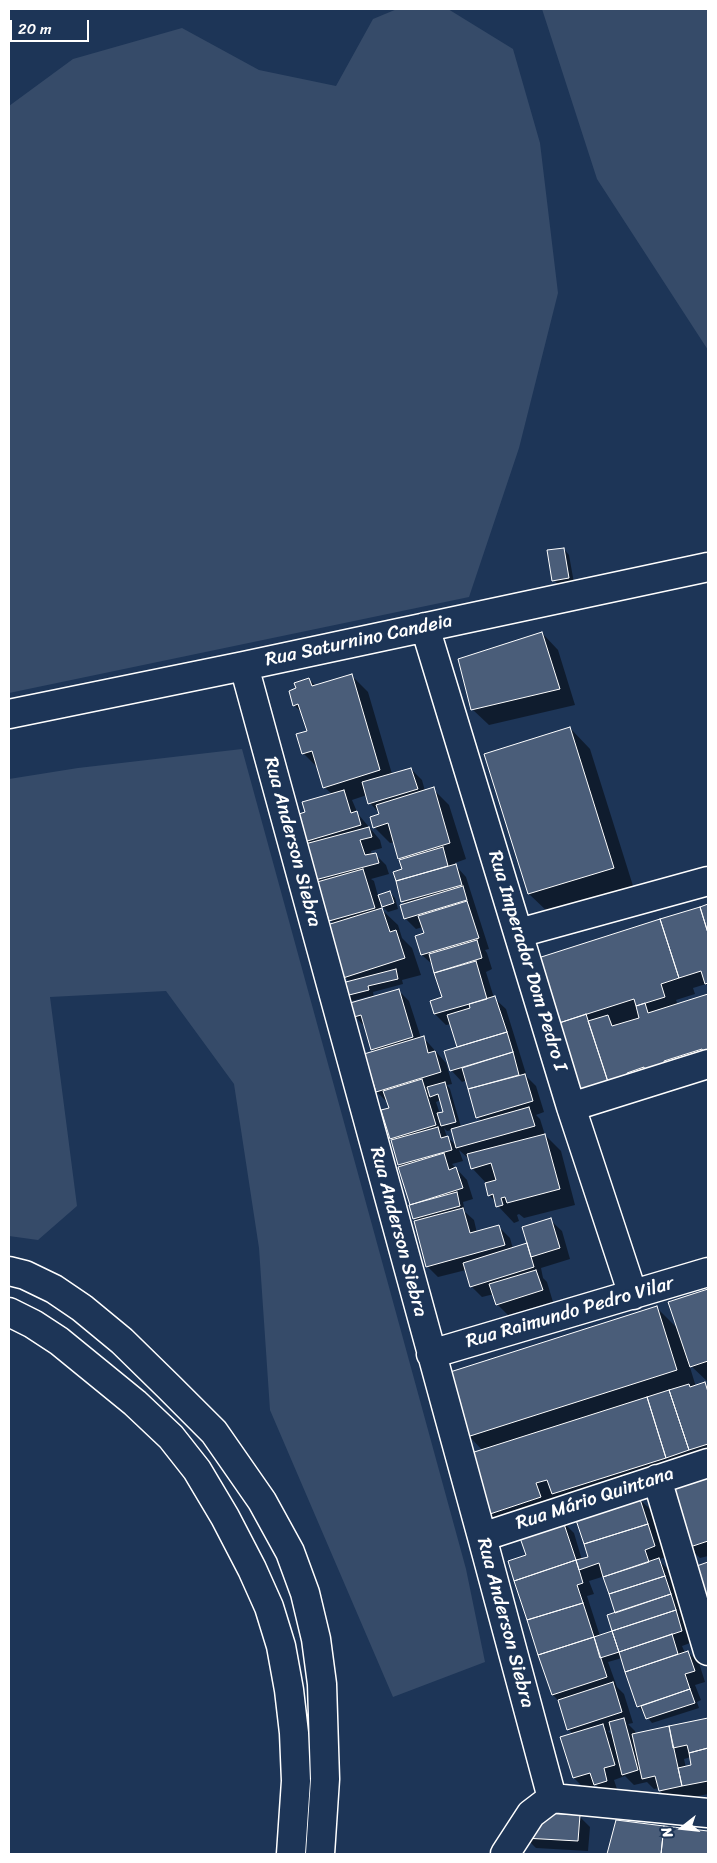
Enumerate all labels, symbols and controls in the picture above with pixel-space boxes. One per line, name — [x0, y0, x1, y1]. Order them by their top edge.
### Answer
scale bar — [12, 10, 91, 42]
text: 20 m — [18, 16, 52, 42]
street label: Rua Saturnino Candeia — [263, 610, 455, 672]
street label: Rua Anderson Siebra — [258, 755, 326, 929]
street label: Rua Imperador Dom Pedro I — [483, 848, 571, 1074]
street label: Rua Anderson Siebra — [364, 1145, 432, 1319]
street label: Rua Raimundo Pedro Vilar — [463, 1272, 677, 1354]
street label: Rua Mário Quintana — [513, 1463, 677, 1535]
street label: Rua Anderson Siebra — [471, 1536, 539, 1710]
north arrow — [657, 1803, 707, 1853]
text: N — [654, 1824, 680, 1840]

